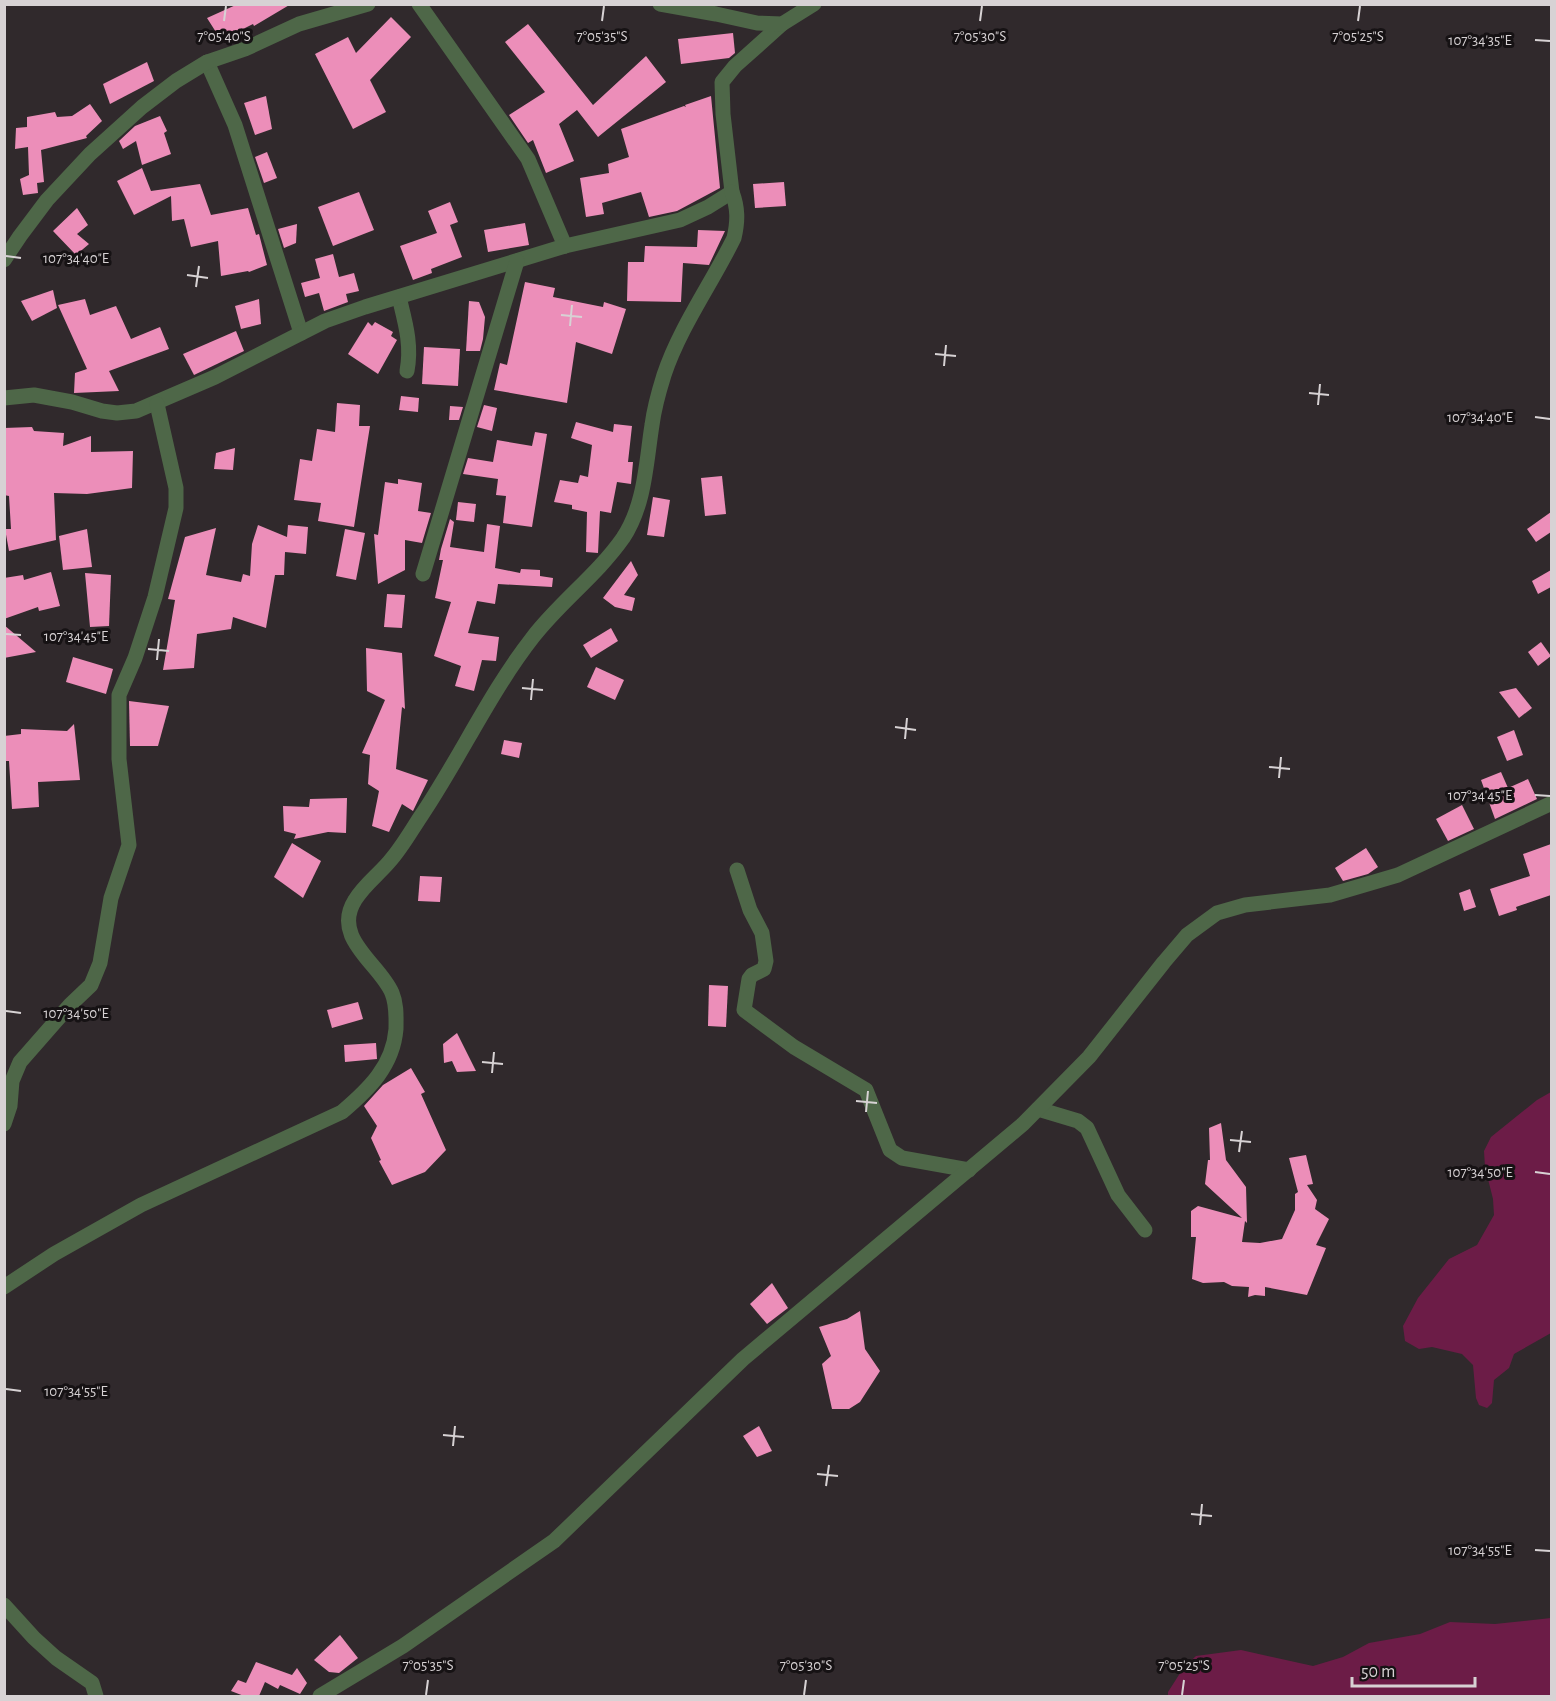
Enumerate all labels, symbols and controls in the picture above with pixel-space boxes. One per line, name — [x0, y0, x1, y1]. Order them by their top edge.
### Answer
text: 7°05'40"S — [197, 29, 251, 44]
text: 7°05'35"S — [576, 29, 628, 44]
text: 7°05'30"S — [954, 29, 1006, 44]
text: 7°05'25"S — [1332, 29, 1384, 44]
text: 107°34'35"E — [1448, 33, 1512, 48]
text: 107°34'40"E — [43, 251, 109, 266]
text: 107°34'40"E — [1447, 410, 1513, 425]
text: 107°34'45"E — [44, 629, 108, 644]
text: 107°34'45"E — [1448, 788, 1512, 803]
text: 107°34'50"E — [43, 1006, 109, 1021]
text: 107°34'50"E — [1447, 1165, 1513, 1180]
text: 107°34'55"E — [44, 1384, 108, 1399]
text: 107°34'55"E — [1448, 1543, 1512, 1558]
scale bar — [1352, 1650, 1475, 1688]
text: 7°05'35"S — [402, 1658, 454, 1673]
text: 7°05'30"S — [780, 1658, 832, 1673]
text: 7°05'25"S — [1158, 1658, 1210, 1673]
text: 50 m — [1361, 1663, 1395, 1681]

